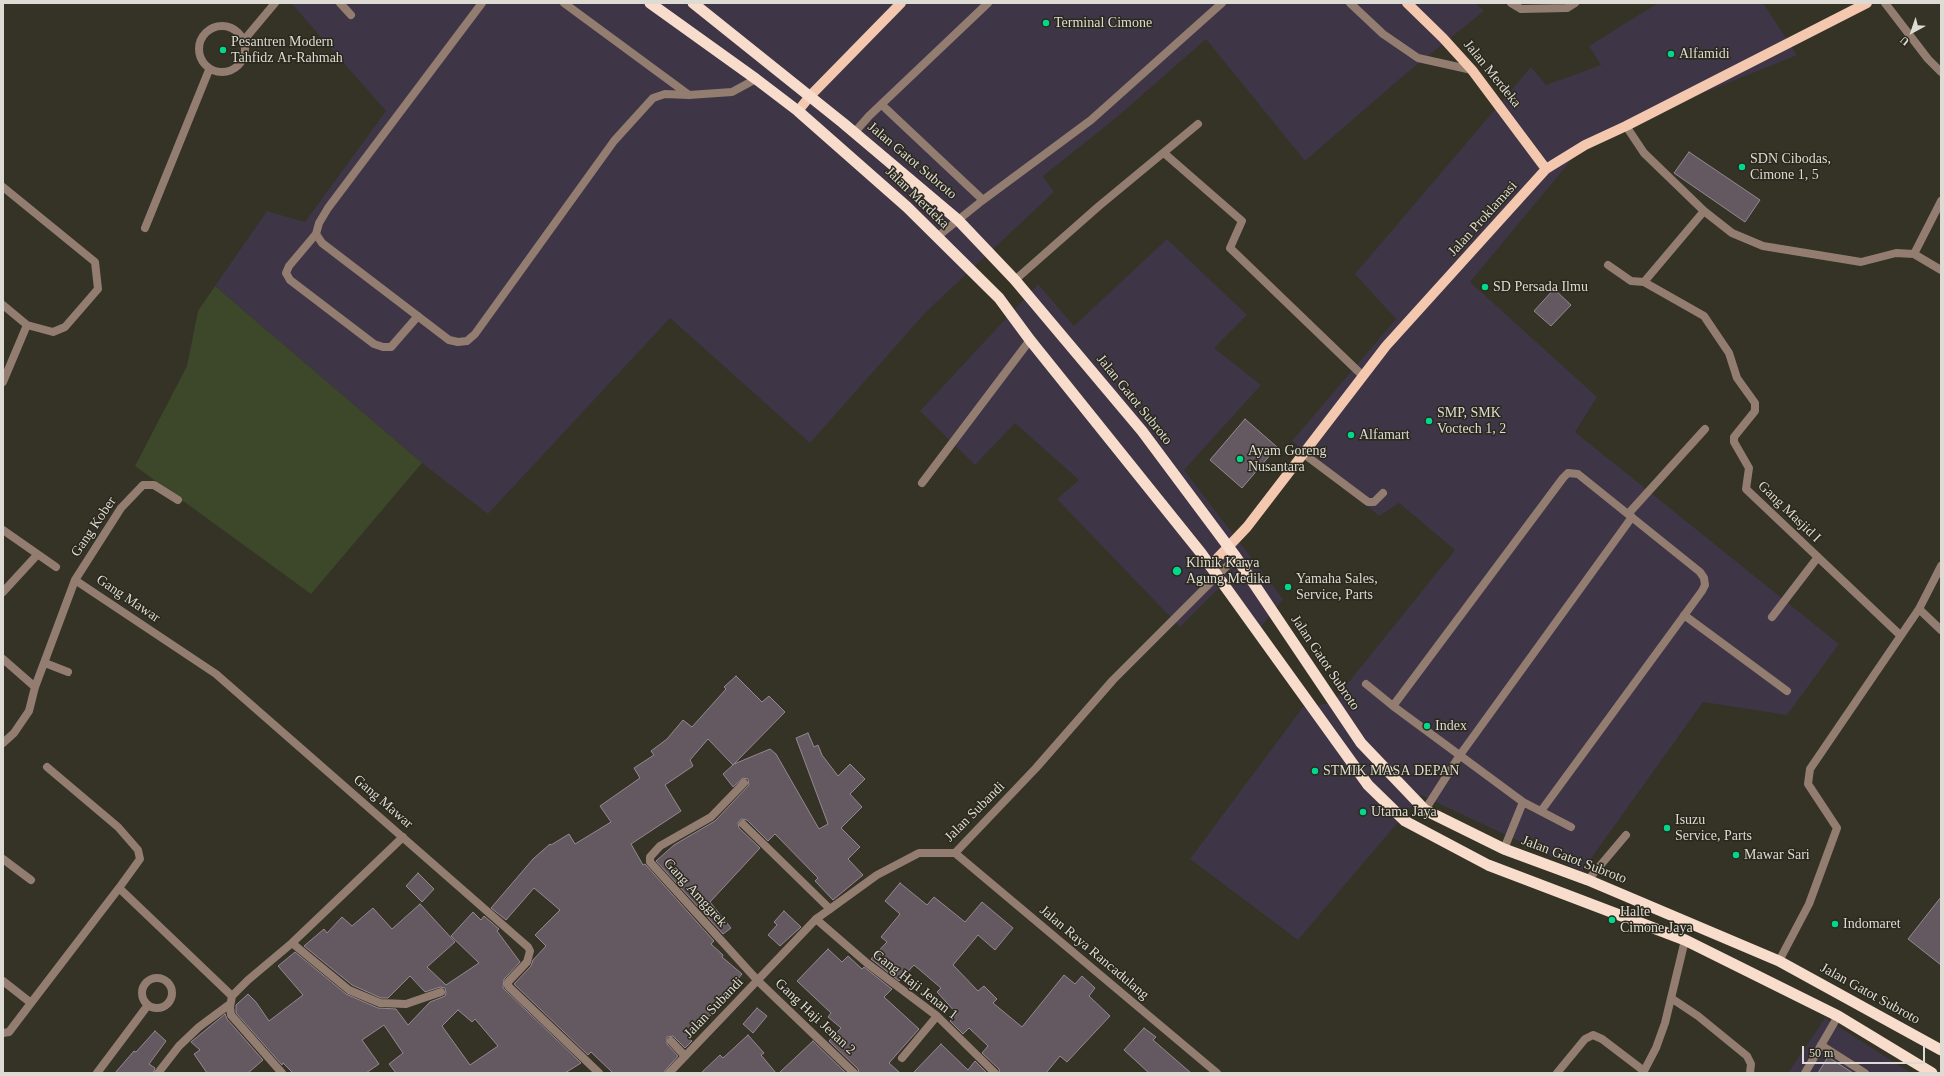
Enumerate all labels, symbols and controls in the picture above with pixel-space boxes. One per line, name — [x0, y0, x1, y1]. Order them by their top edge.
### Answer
north arrow — [1892, 12, 1932, 52]
place label: Terminal Cimone — [1054, 15, 1152, 31]
marker: Terminal Cimone — [1041, 18, 1051, 28]
place label: Pesantren Modern Tahfidz Ar-Rahmah — [231, 34, 343, 66]
text: U — [1897, 34, 1911, 48]
street label: Jalan Merdeka — [1460, 37, 1524, 111]
marker: Pesantren Modern Tahfidz Ar-Rahmah — [218, 45, 228, 55]
place label: Alfamidi — [1679, 46, 1730, 62]
marker: Alfamidi — [1666, 49, 1676, 59]
street label: Jalan Gatot Subroto — [864, 119, 960, 203]
place label: SDN Cibodas, Cimone 1, 5 — [1750, 151, 1831, 184]
marker: SDN Cibodas, Cimone 1, 5 — [1737, 162, 1747, 172]
street label: Jalan Merdeka — [882, 163, 952, 233]
street label: Jalan Proklamasi — [1445, 178, 1521, 260]
place label: SD Persada Ilmu — [1493, 279, 1588, 295]
marker: SD Persada Ilmu — [1480, 282, 1490, 292]
street label: Jalan Gatot Subroto — [1092, 352, 1176, 448]
place label: SMP, SMK Voctech 1, 2 — [1437, 405, 1506, 438]
marker: SMP, SMK Voctech 1, 2 — [1424, 416, 1434, 426]
place label: Alfamart — [1359, 427, 1410, 443]
marker: Alfamart — [1346, 430, 1356, 440]
place label: Ayam Goreng Nusantara — [1248, 443, 1326, 476]
marker: Ayam Goreng Nusantara — [1235, 454, 1245, 464]
street label: Gang Masjid I — [1754, 478, 1824, 546]
street label: Gang Kober — [68, 494, 120, 560]
place label: Klinik Karya Agung Medika — [1186, 555, 1270, 588]
marker: Klinik Karya Agung Medika — [1171, 565, 1183, 577]
street label: Gang Mawar — [93, 571, 163, 627]
place label: Yamaha Sales, Service, Parts — [1296, 571, 1378, 604]
marker: Yamaha Sales, Service, Parts — [1283, 582, 1293, 592]
street label: Jalan Gatot Subroto — [1287, 612, 1363, 714]
place label: Index — [1435, 718, 1467, 734]
marker: Index — [1422, 721, 1432, 731]
place label: STMIK MASA DEPAN — [1323, 763, 1459, 779]
marker: STMIK MASA DEPAN — [1310, 766, 1320, 776]
street label: Gang Mawar — [350, 772, 416, 832]
street label: Jalan Subandi — [941, 778, 1009, 846]
place label: Utama Jaya — [1371, 804, 1437, 820]
marker: Utama Jaya — [1358, 807, 1368, 817]
place label: Isuzu Service, Parts — [1675, 812, 1752, 844]
marker: Isuzu Service, Parts — [1662, 823, 1672, 833]
street label: Jalan Gatot Subroto — [1519, 832, 1629, 888]
place label: Mawar Sari — [1744, 847, 1810, 863]
marker: Mawar Sari — [1731, 850, 1741, 860]
street label: Gang Amggrek — [660, 855, 730, 931]
street label: Jalan Raya Rancadulang — [1036, 902, 1152, 1004]
place label: Halte Cimone Jaya — [1620, 904, 1693, 936]
marker: Halte Cimone Jaya — [1607, 915, 1617, 925]
place label: Indomaret — [1843, 916, 1901, 932]
marker: Indomaret — [1830, 919, 1840, 929]
street label: Gang Haji Jenan 1 — [869, 946, 961, 1024]
street label: Jalan Gatot Subroto — [1817, 960, 1923, 1028]
street label: Jalan Subandi — [681, 974, 747, 1042]
street label: Gang Haji Jenan 2 — [771, 975, 859, 1059]
scale bar — [1804, 1038, 1927, 1064]
text: 50 m — [1809, 1046, 1833, 1060]

